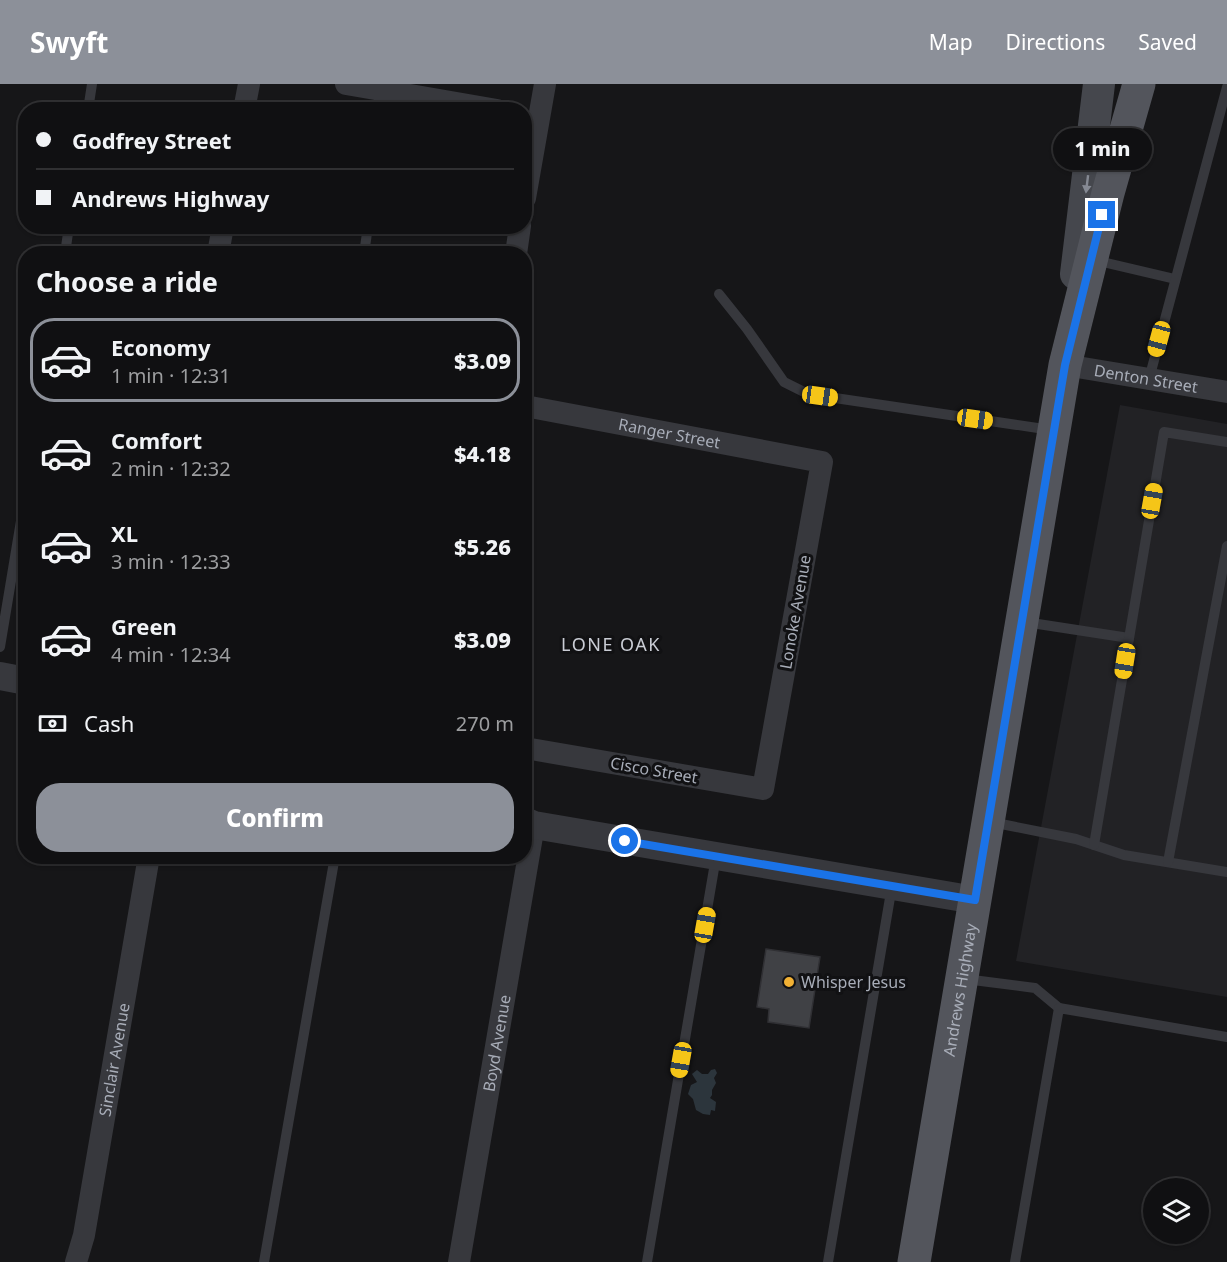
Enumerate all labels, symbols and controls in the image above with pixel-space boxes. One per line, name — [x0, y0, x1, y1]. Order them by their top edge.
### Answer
text: Swyft — [30, 23, 108, 61]
text: Map — [929, 28, 973, 56]
text: Directions — [1006, 28, 1105, 56]
text: Saved — [1138, 28, 1197, 56]
text: Godfrey Street — [72, 125, 231, 155]
callout: 1 min — [1052, 128, 1152, 170]
text: 1 min — [1075, 135, 1130, 162]
one-way arrow — [1082, 174, 1092, 193]
text: Andrews Highway — [72, 183, 269, 213]
route end — [1088, 201, 1115, 228]
text: Choose a ride — [36, 263, 218, 300]
car — [1146, 319, 1172, 359]
text: Economy — [111, 332, 210, 362]
icon: car — [39, 333, 93, 387]
text: $3.09 — [454, 345, 511, 375]
street label: Denton Street — [1092, 359, 1200, 398]
text: 1 min · 12:31 — [111, 362, 231, 389]
car — [801, 385, 839, 407]
car — [956, 408, 994, 430]
street label: Ranger Street — [617, 413, 722, 454]
text: Comfort — [111, 425, 202, 455]
icon: car — [39, 426, 93, 480]
text: $4.18 — [454, 438, 511, 468]
text: 2 min · 12:32 — [111, 455, 231, 482]
car — [1140, 482, 1164, 520]
text: XL — [111, 518, 138, 548]
icon: car — [39, 519, 93, 573]
text: $5.26 — [454, 531, 511, 561]
text: 3 min · 12:33 — [111, 548, 231, 575]
street label: Lonoke Avenue — [774, 553, 816, 671]
text: Green — [111, 611, 177, 641]
icon: car — [39, 612, 93, 666]
text: $3.09 — [454, 624, 511, 654]
district label: LONE OAK — [561, 632, 661, 656]
text: 4 min · 12:34 — [111, 641, 231, 668]
car — [1113, 642, 1137, 680]
icon: cash — [36, 707, 69, 740]
text: Cash — [84, 708, 134, 738]
text: 270 m — [456, 710, 514, 737]
street label: Cisco Street — [609, 752, 700, 789]
button: Confirm — [36, 783, 514, 852]
route start — [611, 827, 638, 854]
car — [693, 906, 717, 944]
street label: Andrews Highway — [938, 921, 982, 1058]
place label: Whisper Jesus — [801, 971, 906, 993]
marker: Whisper Jesus — [782, 975, 796, 989]
street label: Boyd Avenue — [477, 993, 516, 1093]
street label: Sinclair Avenue — [94, 1001, 135, 1118]
car — [669, 1041, 693, 1079]
map controls — [1143, 1178, 1209, 1244]
button: layers — [1143, 1178, 1209, 1244]

